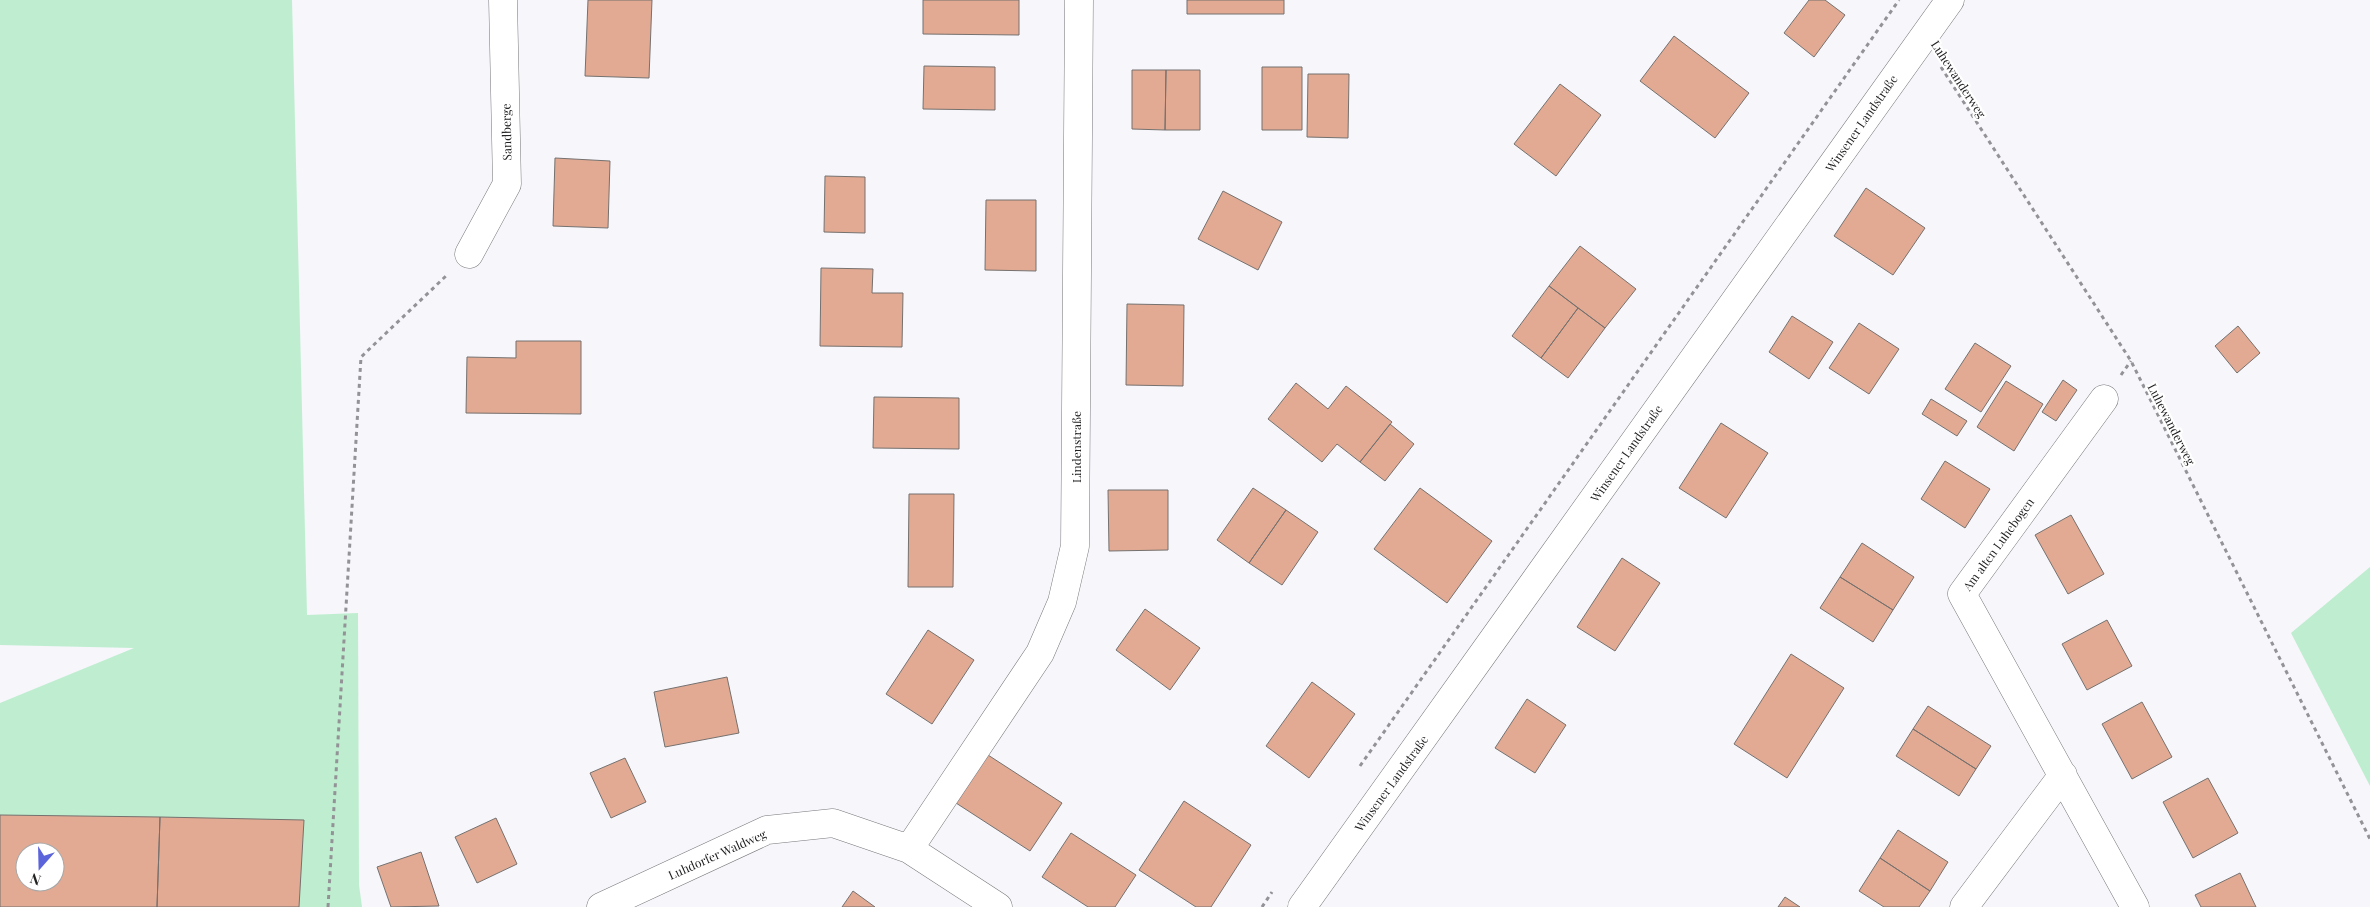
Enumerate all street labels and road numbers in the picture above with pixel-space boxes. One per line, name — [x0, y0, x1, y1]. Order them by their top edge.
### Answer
street label: Luhewanderweg — [1928, 37, 1990, 121]
street label: Winsener Landstraße — [1821, 71, 1901, 176]
street label: Sandberge — [498, 103, 514, 161]
street label: Luhewanderweg — [2145, 381, 2200, 468]
street label: Winsener Landstraße — [1586, 401, 1666, 506]
street label: Lindenstraße — [1068, 411, 1084, 483]
street label: Am alten Luhebogen — [1958, 494, 2037, 594]
street label: Winsener Landstraße — [1350, 732, 1431, 835]
street label: Luhdorfer Waldweg — [666, 825, 769, 883]

